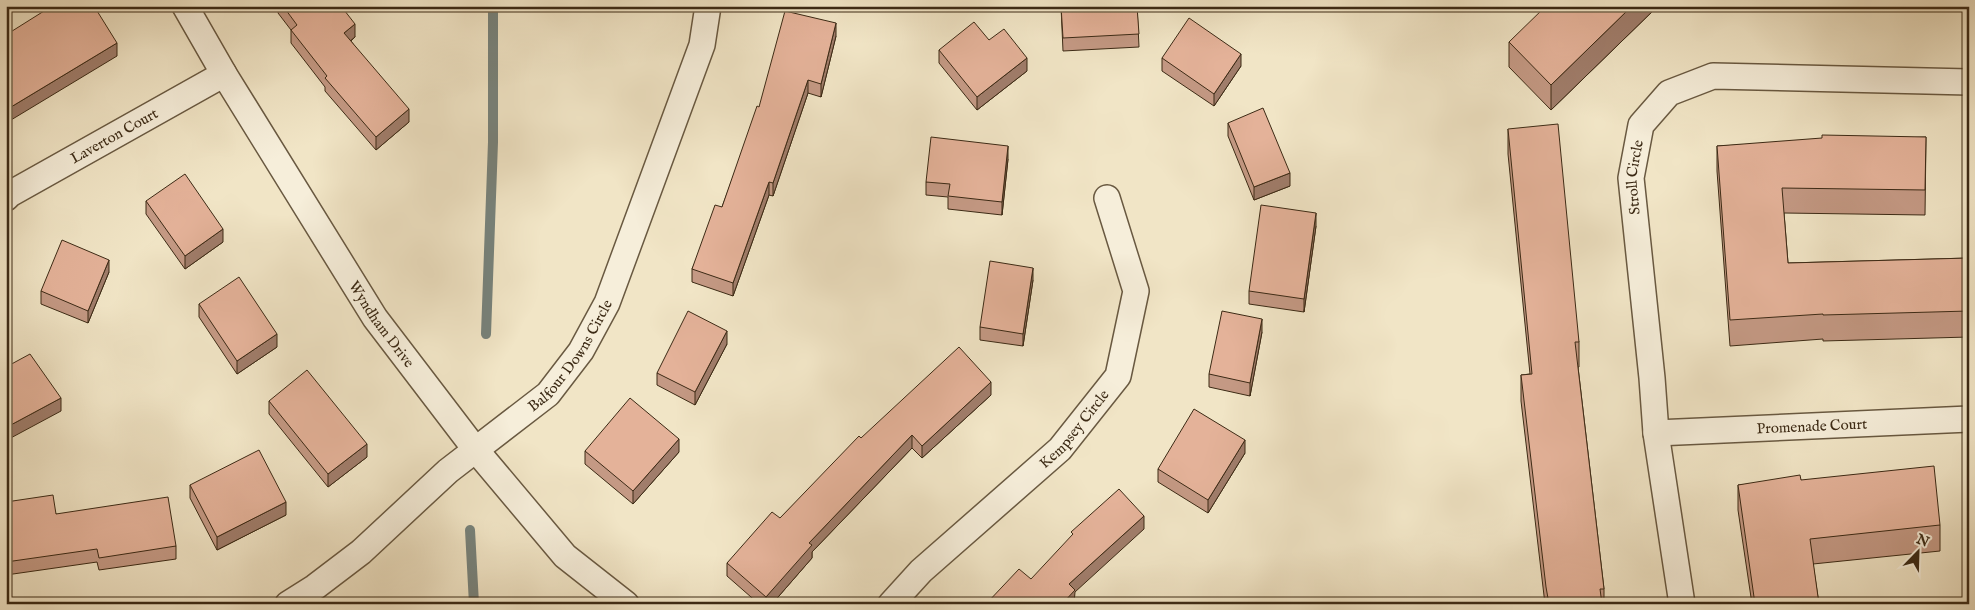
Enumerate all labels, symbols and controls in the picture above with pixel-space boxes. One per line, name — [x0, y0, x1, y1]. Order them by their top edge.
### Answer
street label: Laverton Court — [67, 103, 161, 168]
street label: Stroll Circle — [1621, 138, 1648, 216]
street label: Wyndham Drive — [345, 277, 419, 371]
street label: Balfour Downs Circle — [524, 296, 617, 416]
street label: Kempsey Circle — [1035, 386, 1113, 472]
street label: Promenade Court — [1756, 414, 1868, 438]
north arrow — [1892, 528, 1942, 578]
text: N — [1913, 530, 1932, 552]

